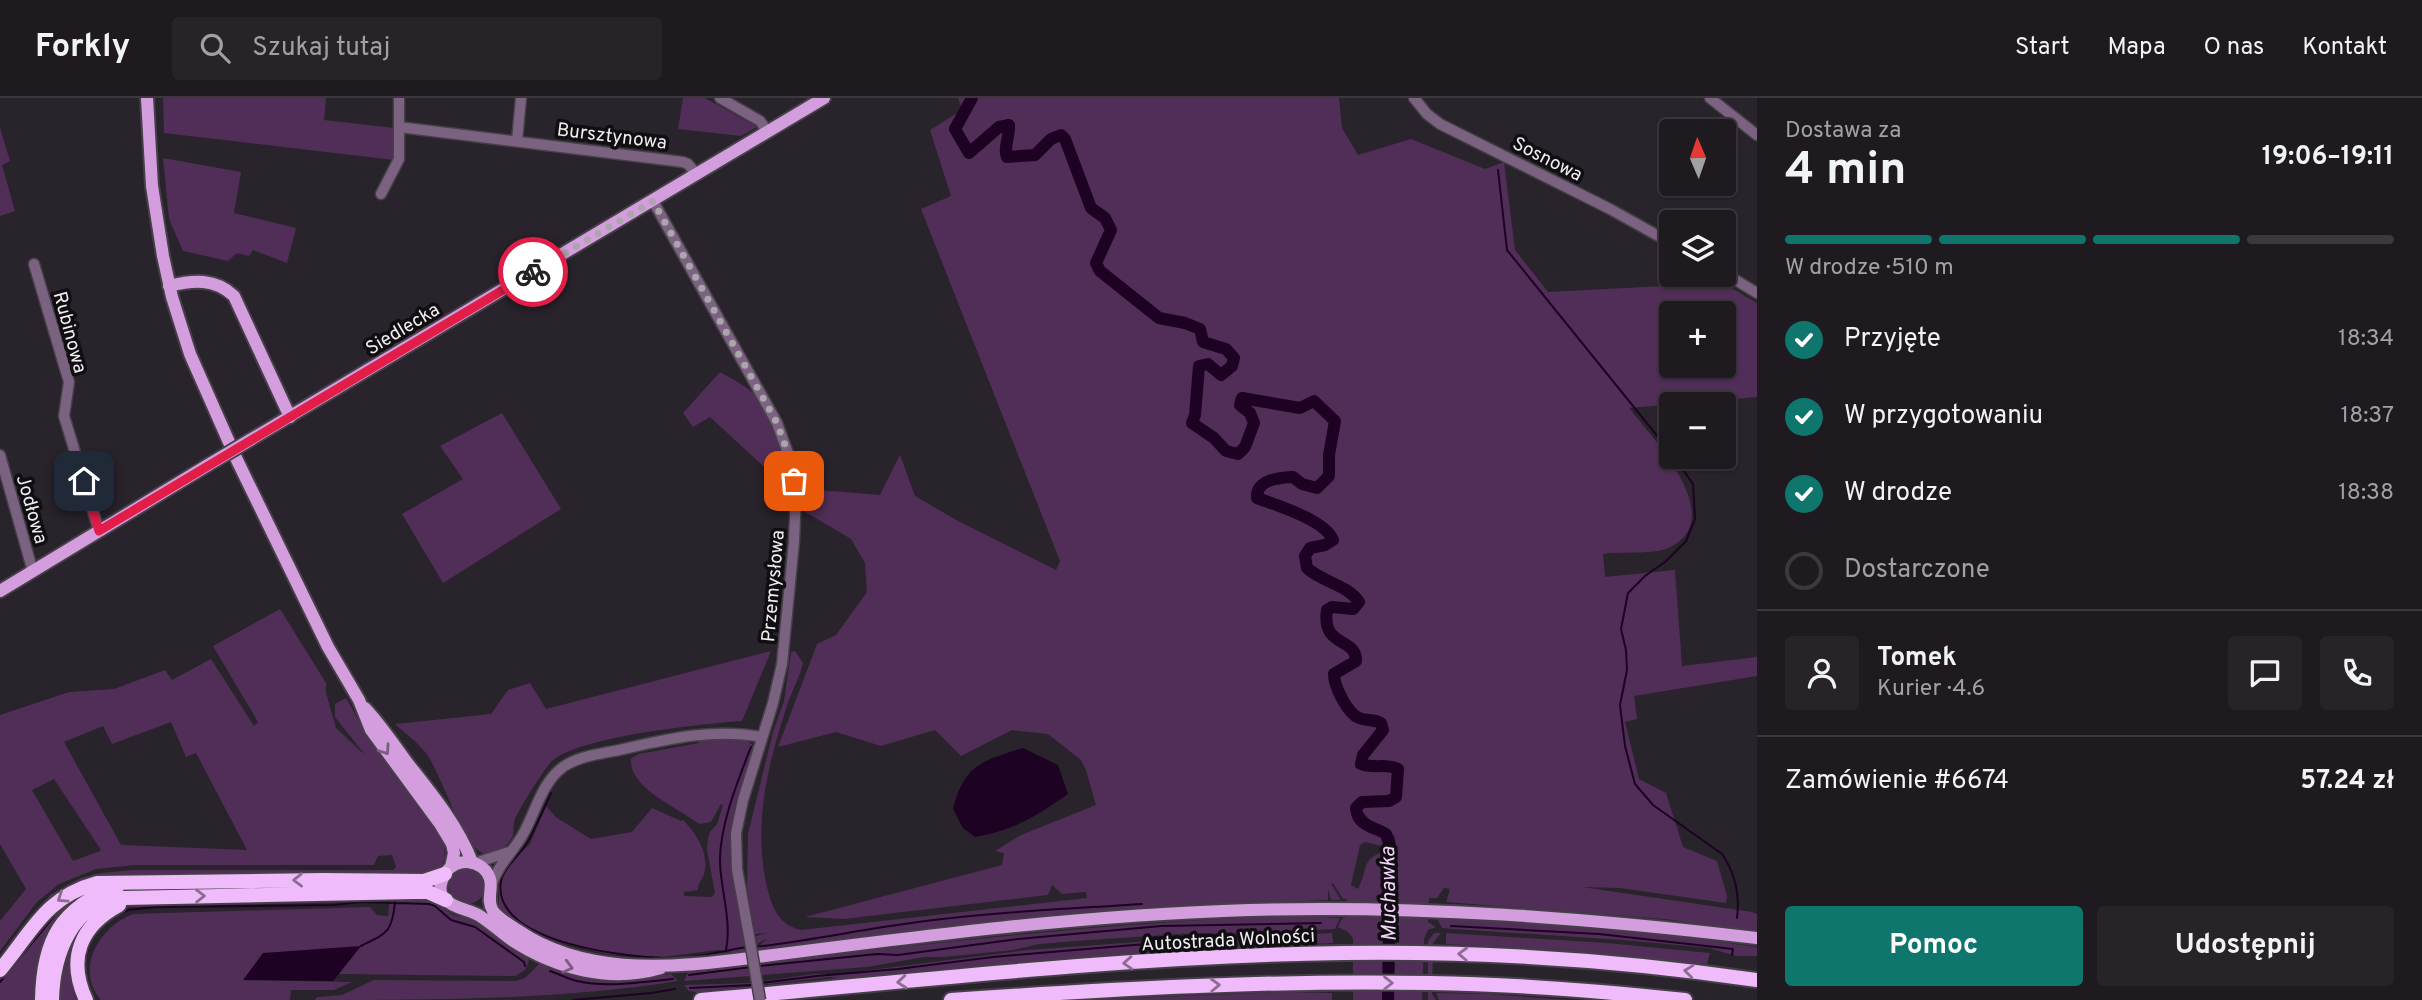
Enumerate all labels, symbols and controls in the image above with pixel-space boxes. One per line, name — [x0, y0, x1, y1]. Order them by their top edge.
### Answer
search box — [172, 17, 662, 80]
text: Forkly — [35, 27, 130, 69]
icon: search — [196, 29, 234, 67]
text: Szukaj tutaj — [252, 32, 390, 65]
text: Start — [2015, 33, 2070, 63]
text: Mapa — [2108, 33, 2166, 63]
text: O nas — [2204, 33, 2264, 63]
text: Kontakt — [2302, 33, 2387, 63]
text: Dostawa za — [1785, 117, 1901, 146]
street label: Bursztynowa — [555, 118, 668, 156]
north arrow — [1659, 119, 1736, 196]
map controls — [1659, 119, 1736, 469]
street label: Sosnowa — [1508, 132, 1586, 188]
text: 19:06–19:11 — [2262, 141, 2394, 174]
text: 4 min — [1785, 142, 1907, 201]
button: layers — [1659, 210, 1736, 287]
courier — [498, 237, 568, 307]
icon: bike — [514, 253, 552, 291]
text: W drodze · 510 m — [1785, 254, 1954, 283]
street label: Rubinowa — [47, 289, 91, 376]
street label: Siedlecka — [362, 298, 444, 361]
button: + — [1659, 301, 1736, 378]
icon: check — [1785, 321, 1823, 359]
text: Przyjęte — [1844, 323, 1941, 356]
text: 18:34 — [2338, 325, 2394, 354]
button: − — [1659, 392, 1736, 469]
icon: check — [1785, 398, 1823, 436]
text: W przygotowaniu — [1844, 400, 2043, 433]
text: 18:37 — [2341, 402, 2394, 431]
pin — [54, 451, 114, 511]
pin — [764, 451, 824, 511]
icon: home — [65, 462, 103, 500]
icon: bag — [775, 462, 813, 500]
street label: Jodłowa — [10, 472, 52, 547]
icon: check — [1785, 475, 1823, 513]
text: W drodze — [1844, 477, 1952, 510]
text: 18:38 — [2338, 479, 2394, 508]
street label: Przemysłowa — [757, 529, 791, 643]
text: Dostarczone — [1844, 554, 1990, 587]
button: person — [1785, 636, 1859, 710]
button: chat — [2228, 636, 2302, 710]
button: phone — [2320, 636, 2394, 710]
text: Tomek — [1877, 642, 1957, 675]
text: Kurier · 4.6 — [1877, 675, 1985, 704]
one-way arrow — [377, 742, 389, 755]
text: Zamówienie #6674 — [1785, 765, 2009, 798]
text: 57.24 zł — [2300, 765, 2394, 798]
water label: Muchawka — [1375, 846, 1404, 942]
one-way arrow — [293, 872, 303, 888]
one-way arrow — [195, 889, 206, 904]
one-way arrow — [57, 890, 70, 902]
button: Pomoc — [1785, 906, 2083, 986]
button: Udostępnij — [2097, 906, 2394, 986]
street label: Autostrada Wolności — [1141, 924, 1316, 958]
one-way arrow — [1457, 946, 1467, 962]
one-way arrow — [1123, 955, 1134, 970]
one-way arrow — [562, 958, 574, 973]
one-way arrow — [1684, 964, 1695, 979]
one-way arrow — [896, 974, 907, 989]
one-way arrow — [1383, 975, 1394, 991]
one-way arrow — [1210, 978, 1221, 993]

